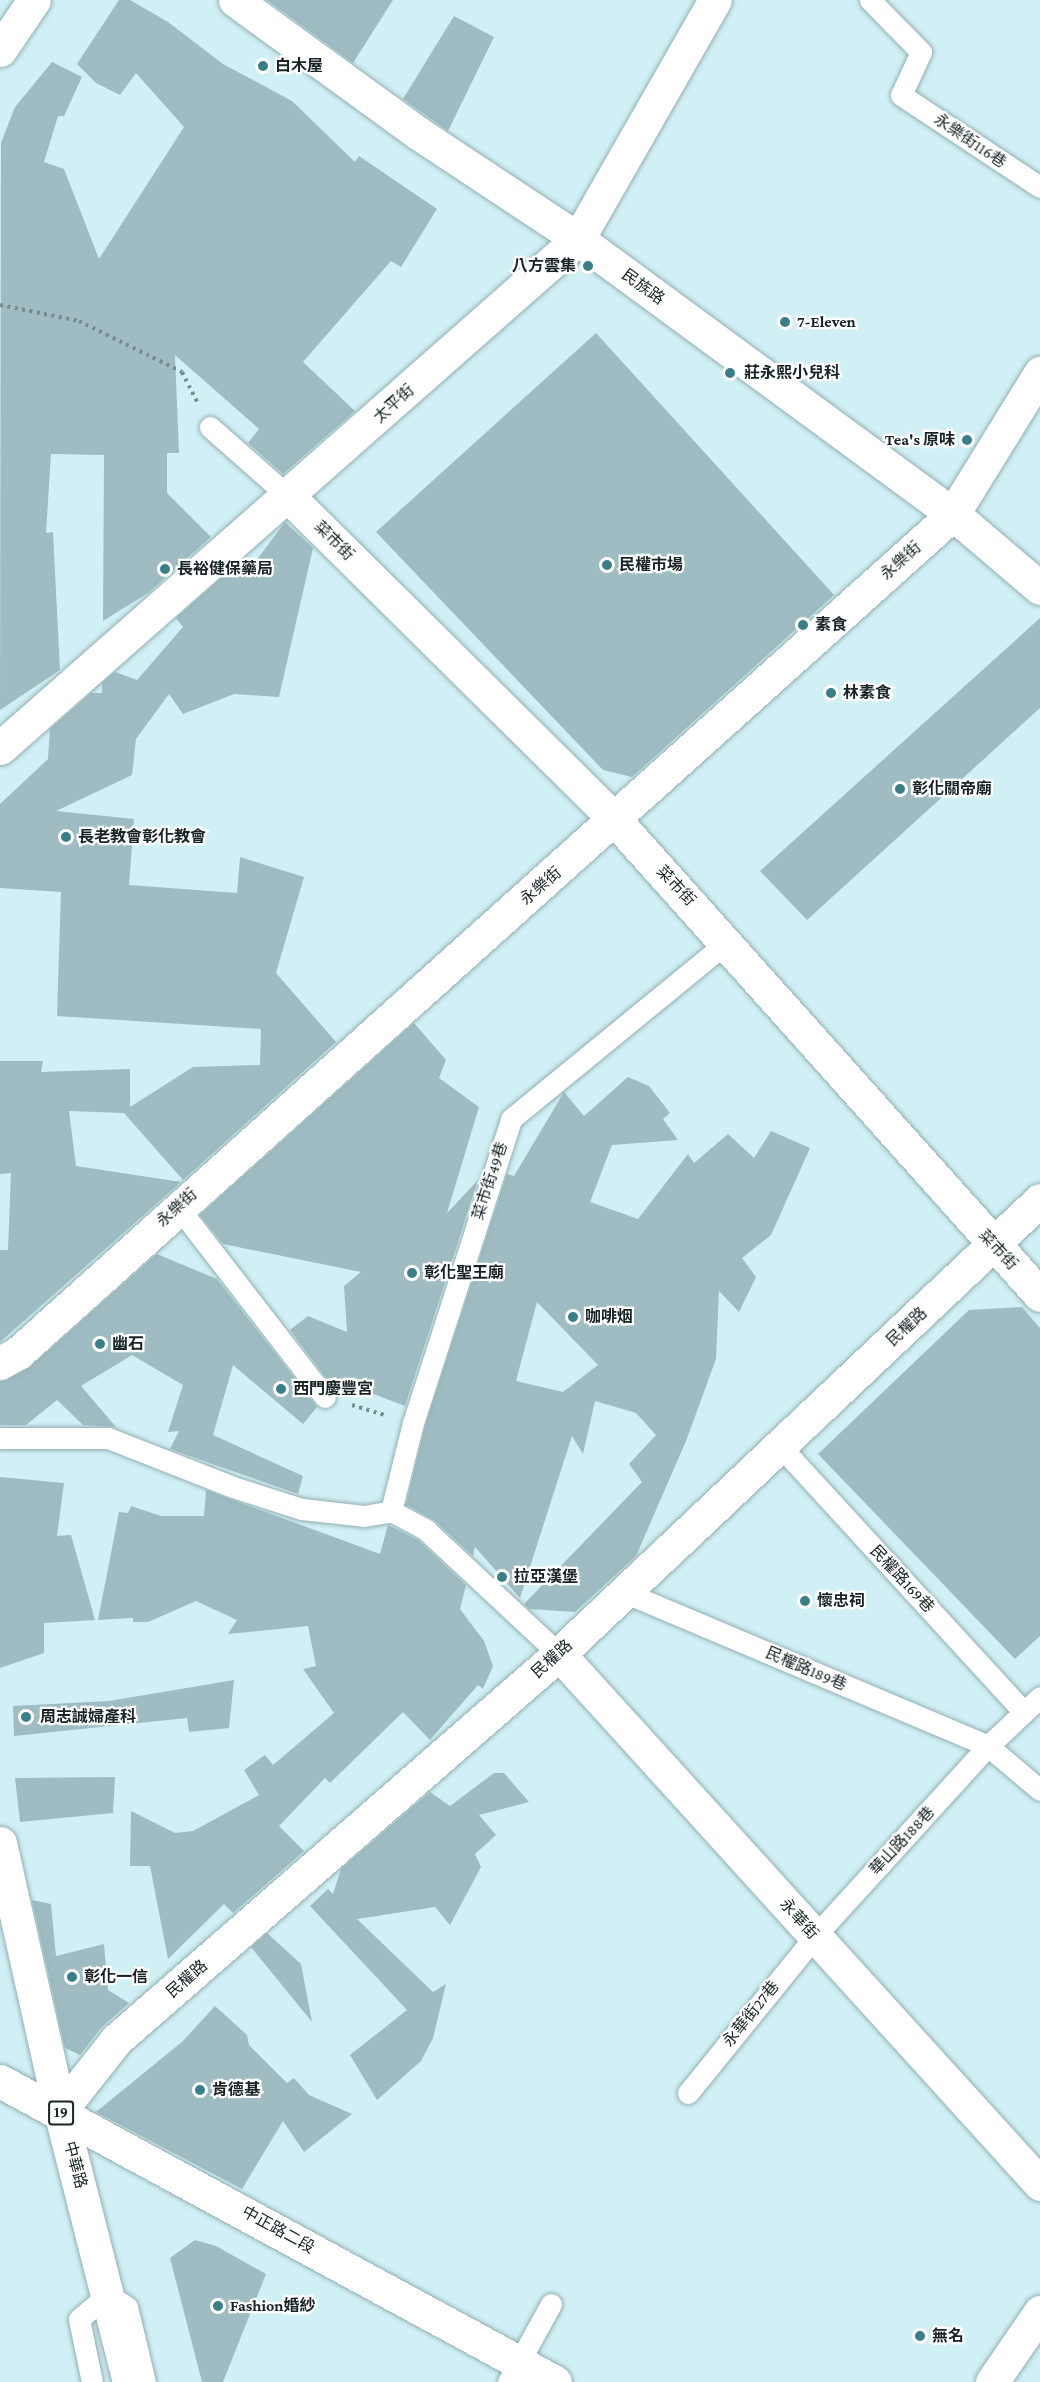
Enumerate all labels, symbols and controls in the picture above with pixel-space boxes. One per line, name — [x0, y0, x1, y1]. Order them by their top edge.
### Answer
place label: 白木屋 — [275, 56, 323, 76]
marker: 白木屋 — [256, 59, 270, 73]
street label: 永樂街116巷 — [930, 110, 1010, 172]
place label: 八方雲集 — [512, 256, 576, 276]
marker: 八方雲集 — [581, 259, 595, 273]
street label: 民族路 — [618, 265, 668, 309]
place label: 7-Eleven — [797, 312, 856, 332]
marker: 7-Eleven — [778, 315, 792, 329]
place label: 莊永熙小兒科 — [744, 363, 840, 383]
marker: 莊永熙小兒科 — [721, 364, 739, 382]
street label: 太平街 — [370, 381, 418, 427]
place label: Tea's 原味 — [885, 430, 955, 450]
marker: Tea's 原味 — [960, 433, 974, 447]
street label: 菜市街 — [310, 517, 358, 565]
street label: 永樂街 — [877, 538, 925, 584]
place label: 民權市場 — [619, 555, 683, 575]
marker: 民權市場 — [600, 558, 614, 572]
place label: 長裕健保藥局 — [177, 559, 273, 579]
marker: 長裕健保藥局 — [158, 562, 172, 576]
place label: 素食 — [815, 615, 847, 635]
marker: 素食 — [796, 618, 810, 632]
place label: 林素食 — [843, 683, 891, 703]
marker: 林素食 — [824, 686, 838, 700]
place label: 彰化關帝廟 — [912, 779, 992, 799]
marker: 彰化關帝廟 — [893, 782, 907, 796]
place label: 長老教會彰化教會 — [78, 827, 206, 847]
marker: 長老教會彰化教會 — [59, 830, 73, 844]
street label: 菜市街 — [653, 862, 699, 910]
street label: 永樂街 — [517, 863, 565, 909]
street label: 菜市街49巷 — [468, 1140, 512, 1222]
street label: 永樂街 — [153, 1185, 201, 1231]
street label: 菜市街 — [975, 1226, 1021, 1274]
place label: 彰化聖王廟 — [424, 1263, 504, 1283]
marker: 彰化聖王廟 — [405, 1266, 419, 1280]
street label: 民權路 — [883, 1304, 931, 1350]
place label: 咖啡烟 — [585, 1307, 633, 1327]
marker: 咖啡烟 — [566, 1310, 580, 1324]
place label: 幽石 — [112, 1334, 144, 1354]
marker: 幽石 — [93, 1337, 107, 1351]
place label: 西門慶豐宮 — [293, 1379, 373, 1399]
marker: 西門慶豐宮 — [274, 1382, 288, 1396]
street label: 民權路169巷 — [866, 1541, 938, 1617]
place label: 拉亞漢堡 — [514, 1567, 578, 1587]
marker: 拉亞漢堡 — [495, 1570, 509, 1584]
place label: 懷忠祠 — [817, 1591, 865, 1611]
marker: 懷忠祠 — [798, 1594, 812, 1608]
street label: 民權路 — [528, 1636, 576, 1682]
street label: 民權路189巷 — [763, 1643, 849, 1695]
place label: 周志誠婦產科 — [40, 1707, 136, 1727]
marker: 周志誠婦產科 — [17, 1708, 35, 1726]
street label: 華山路188巷 — [865, 1803, 939, 1879]
street label: 永華街 — [776, 1895, 822, 1943]
street label: 民權路 — [163, 1956, 211, 2002]
place label: 彰化一信 — [84, 1967, 148, 1987]
marker: 彰化一信 — [65, 1970, 79, 1984]
street label: 永華街27巷 — [719, 1977, 783, 2051]
place label: 肯德基 — [212, 2080, 260, 2100]
marker: 肯德基 — [193, 2083, 207, 2097]
road number: 19 — [48, 2101, 74, 2125]
street label: 中華路 — [60, 2139, 90, 2191]
street label: 中正路二段 — [238, 2202, 318, 2258]
place label: Fashion婚紗 — [230, 2296, 316, 2316]
marker: Fashion婚紗 — [211, 2299, 225, 2313]
place label: 無名 — [932, 2326, 964, 2346]
marker: 無名 — [913, 2329, 927, 2343]

